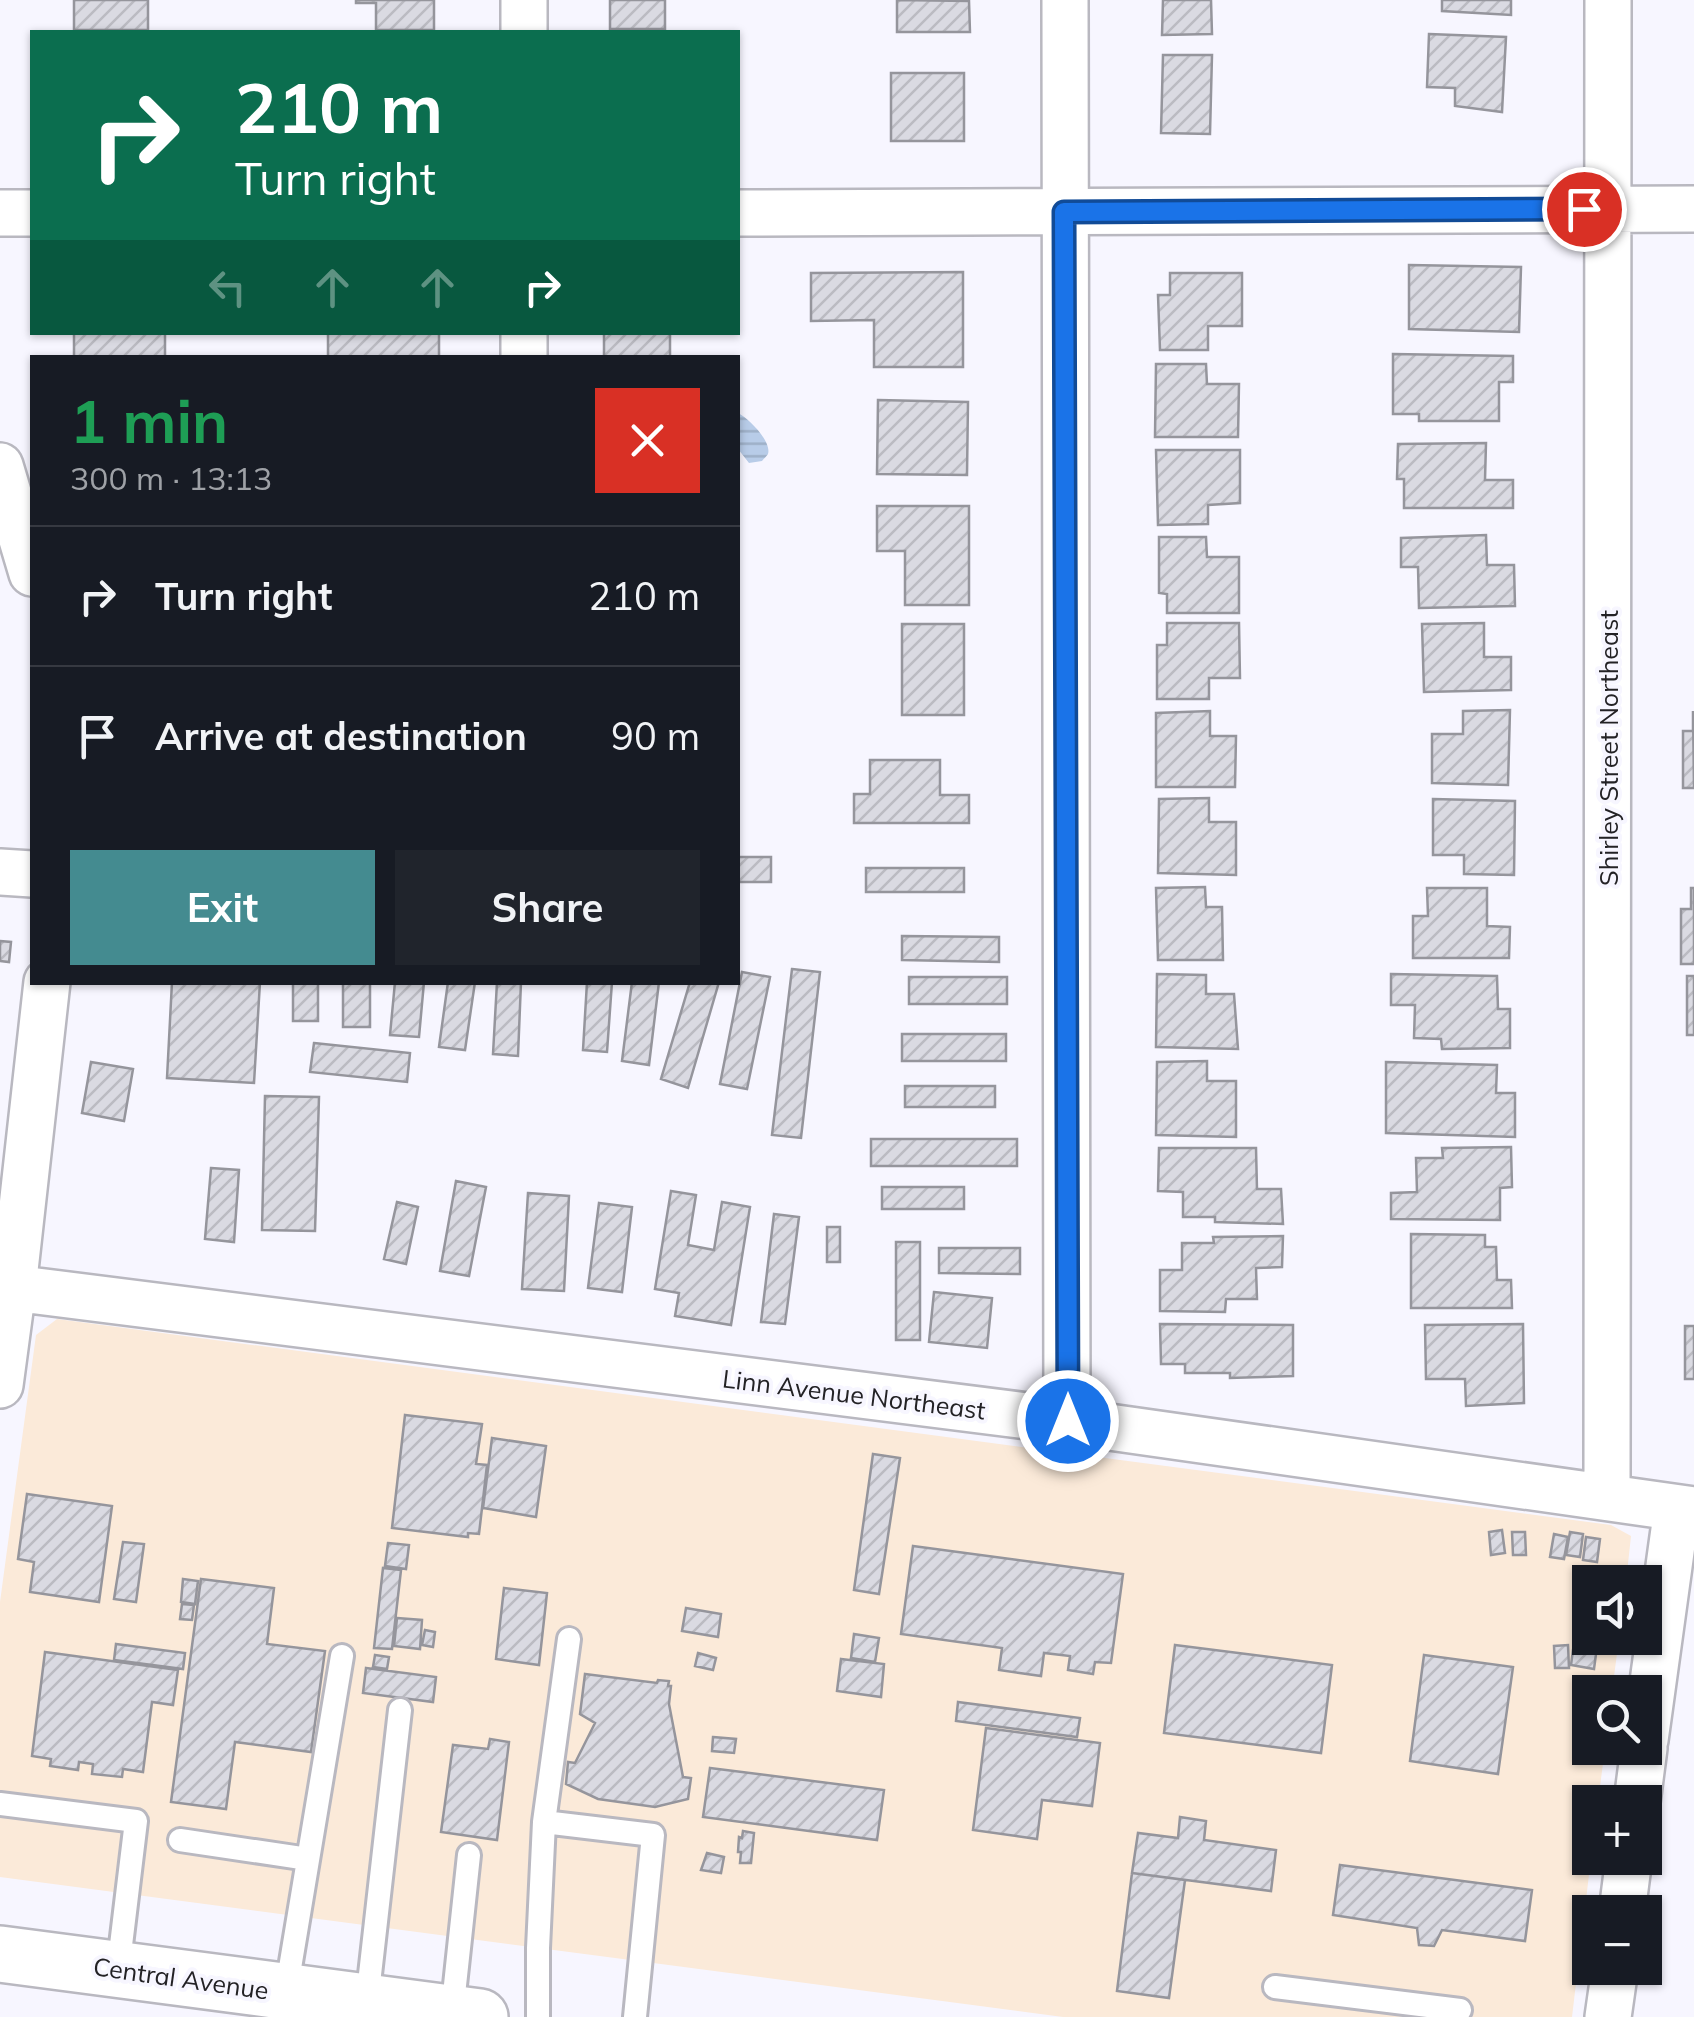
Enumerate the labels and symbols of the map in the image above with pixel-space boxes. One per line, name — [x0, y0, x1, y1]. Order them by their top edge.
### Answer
pin — [1542, 167, 1627, 252]
street label: Shirley Street Northeast — [1593, 610, 1624, 886]
street label: Linn Avenue Northeast — [721, 1362, 988, 1426]
position arrow — [1016, 1369, 1120, 1473]
street label: Central Avenue — [91, 1950, 271, 2006]

